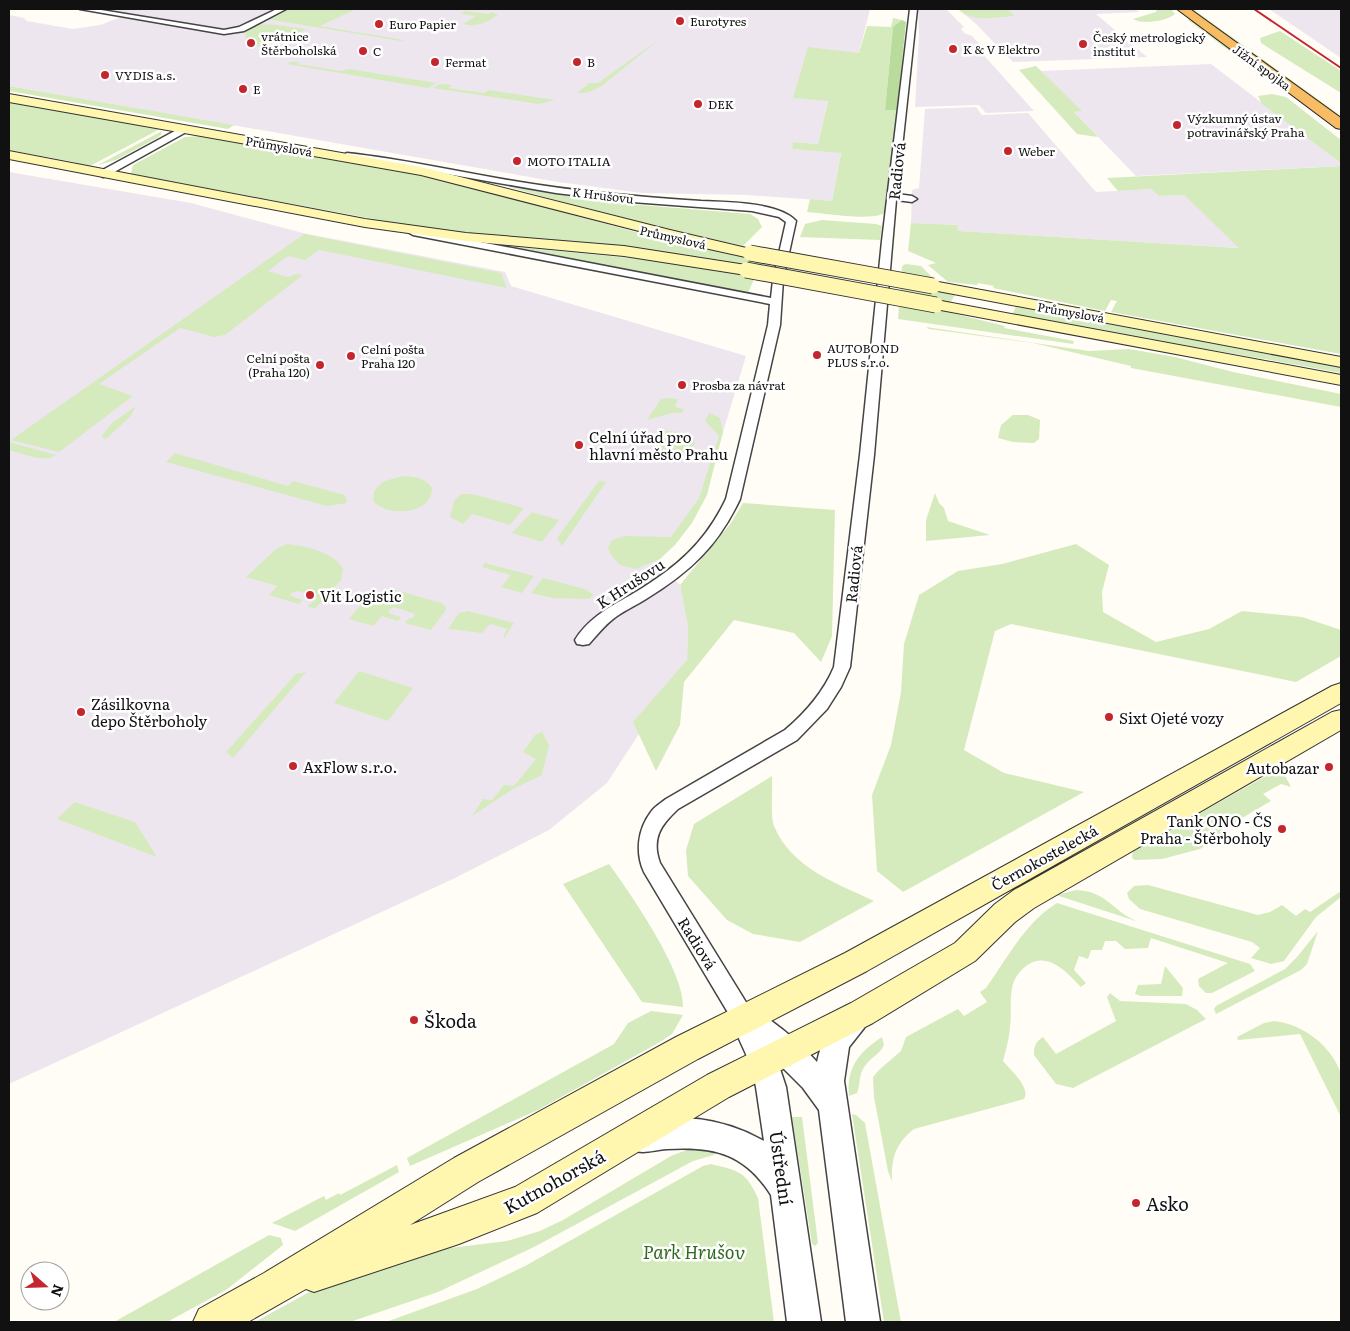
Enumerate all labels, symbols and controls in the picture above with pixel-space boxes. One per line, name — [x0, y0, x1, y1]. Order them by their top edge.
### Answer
place label: Eurotyres — [690, 12, 747, 30]
place label: Euro Papier — [389, 15, 456, 33]
marker: Eurotyres — [674, 15, 686, 27]
marker: Euro Papier — [373, 18, 385, 30]
place label: vrátnice Štěrboholská — [261, 27, 337, 59]
place label: Český metrologický institut — [1093, 28, 1206, 60]
marker: vrátnice Štěrboholská — [245, 37, 257, 49]
marker: Český metrologický institut — [1077, 38, 1089, 50]
place label: K & V Elektro — [963, 40, 1040, 58]
street label: Jižní spojka — [1229, 40, 1295, 95]
place label: C — [373, 42, 381, 60]
marker: K & V Elektro — [947, 43, 959, 55]
marker: C — [357, 45, 369, 57]
place label: Fermat — [445, 53, 486, 71]
place label: B — [587, 53, 595, 71]
marker: Fermat — [429, 56, 441, 68]
marker: B — [571, 56, 583, 68]
place label: VYDIS a.s. — [115, 66, 176, 84]
marker: VYDIS a.s. — [99, 69, 111, 81]
place label: E — [253, 80, 261, 98]
marker: E — [237, 83, 249, 95]
place label: DEK — [708, 95, 734, 113]
marker: DEK — [692, 98, 704, 110]
place label: Výzkumný ústav potravinářský Praha — [1187, 109, 1305, 141]
marker: Výzkumný ústav potravinářský Praha — [1171, 119, 1183, 131]
street label: Průmyslová — [244, 131, 314, 161]
street label: Radiová — [882, 140, 911, 201]
place label: Weber — [1018, 142, 1055, 160]
marker: Weber — [1002, 145, 1014, 157]
place label: MOTO ITALIA — [527, 152, 611, 170]
marker: MOTO ITALIA — [511, 155, 523, 167]
street label: K Hrušovu — [571, 182, 635, 208]
street label: Průmyslová — [638, 221, 709, 253]
street label: Průmyslová — [1036, 297, 1106, 327]
place label: AUTOBOND PLUS s.r.o. — [827, 339, 899, 371]
place label: Celní pošta Praha 120 — [361, 340, 425, 372]
place label: Celní pošta (Praha 120) — [247, 349, 311, 381]
marker: AUTOBOND PLUS s.r.o. — [811, 349, 823, 361]
marker: Celní pošta Praha 120 — [345, 350, 357, 362]
marker: Celní pošta (Praha 120) — [314, 359, 326, 371]
place label: Prosba za návrat — [692, 376, 785, 394]
marker: Prosba za návrat — [676, 379, 688, 391]
place label: Celní úřad pro hlavní město Prahu — [589, 425, 728, 465]
marker: Celní úřad pro hlavní město Prahu — [573, 439, 585, 451]
street label: Radiová — [839, 543, 868, 604]
street label: K Hrušovu — [591, 552, 669, 614]
place label: Vit Logistic — [320, 584, 402, 607]
marker: Vit Logistic — [304, 589, 316, 601]
place label: Zásilkovna depo Štěrboholy — [91, 692, 208, 732]
marker: Zásilkovna depo Štěrboholy — [75, 706, 87, 718]
place label: Sixt Ojeté vozy — [1119, 706, 1224, 729]
marker: Sixt Ojeté vozy — [1103, 711, 1115, 723]
place label: AxFlow s.r.o. — [303, 755, 397, 778]
place label: Autobazar — [1246, 756, 1319, 779]
marker: AxFlow s.r.o. — [287, 760, 299, 772]
marker: Autobazar — [1323, 761, 1335, 773]
place label: Tank ONO - ČS Praha - Štěrboholy — [1140, 809, 1272, 849]
street label: Černokostelecká — [987, 818, 1102, 896]
marker: Tank ONO - ČS Praha - Štěrboholy — [1276, 823, 1288, 835]
street label: Radiová — [673, 912, 724, 975]
place label: Škoda — [424, 1007, 477, 1034]
marker: Škoda — [408, 1014, 420, 1026]
street label: Ústřední — [763, 1129, 801, 1207]
street label: Kutnohorská — [498, 1142, 610, 1220]
place label: Asko — [1146, 1190, 1189, 1217]
marker: Asko — [1130, 1197, 1142, 1209]
park label: Park Hrušov — [643, 1238, 745, 1265]
north arrow — [20, 1261, 70, 1311]
text: N — [47, 1282, 70, 1300]

